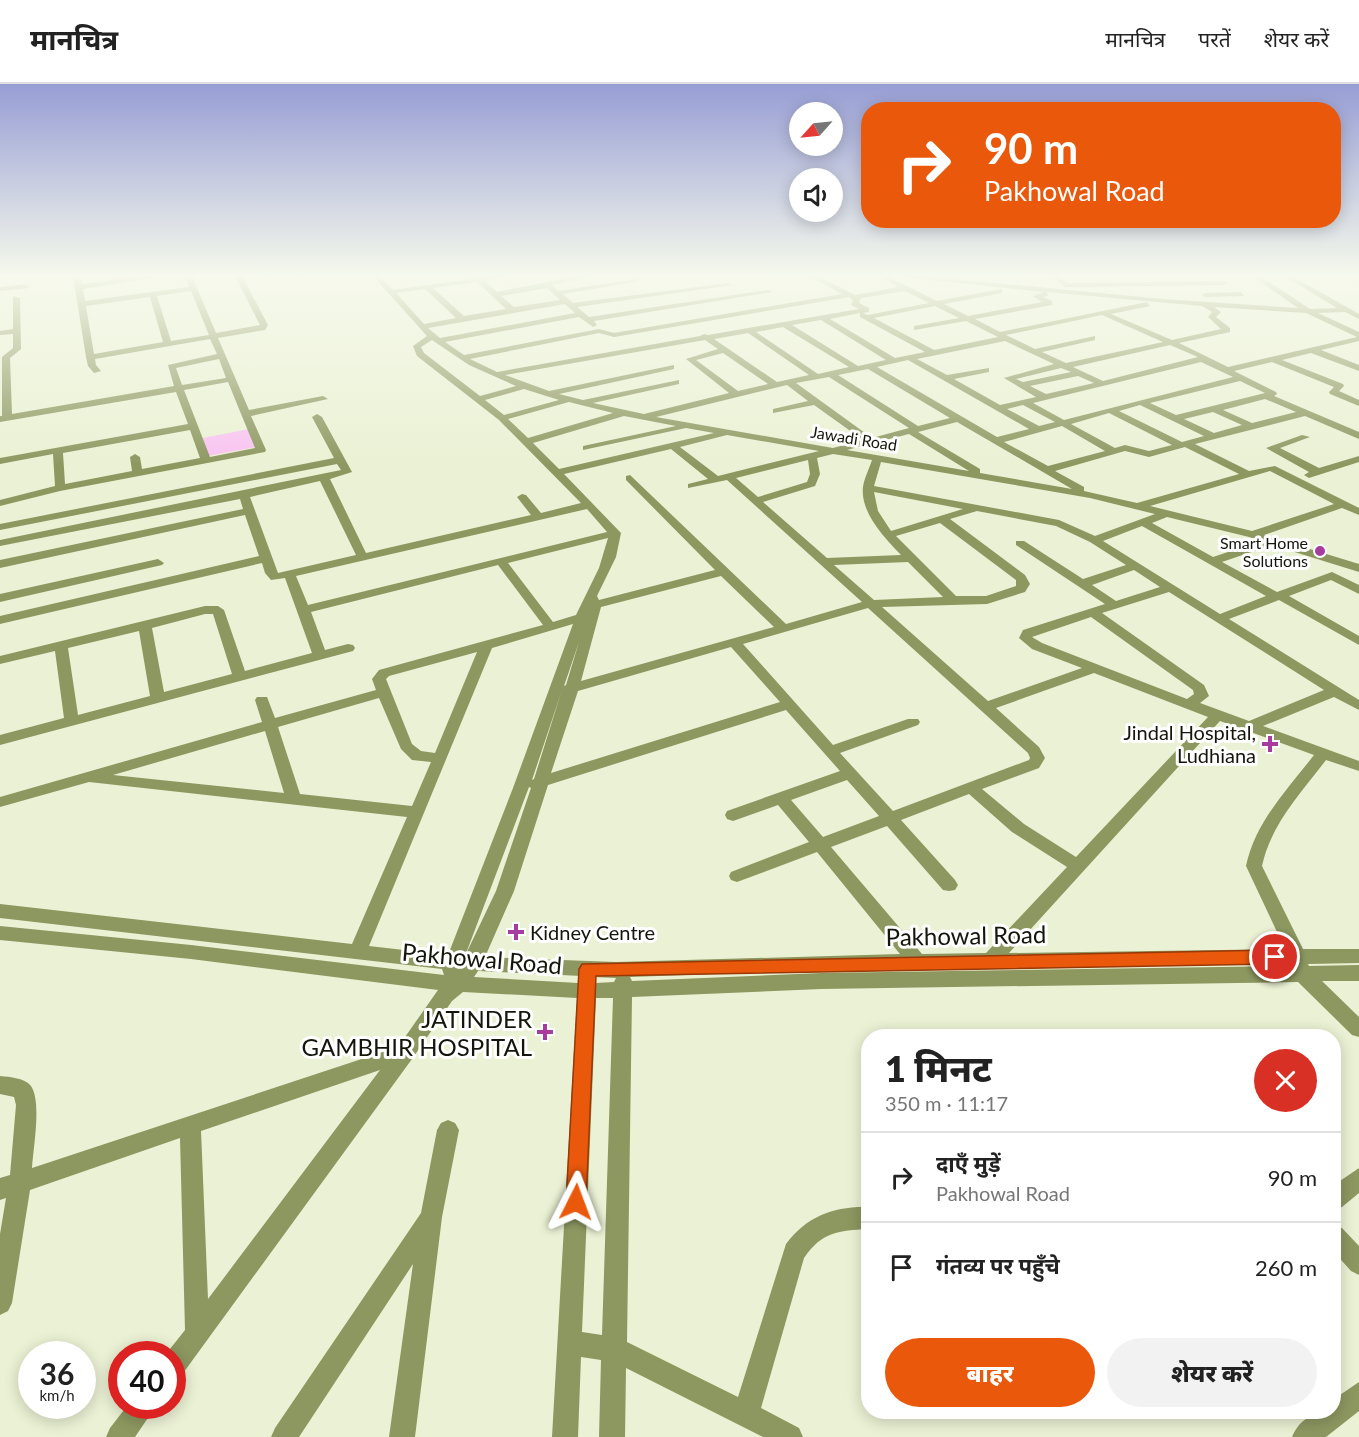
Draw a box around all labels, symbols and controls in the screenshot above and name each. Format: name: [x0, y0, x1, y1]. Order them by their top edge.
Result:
text: मानचित्र: [30, 22, 118, 56]
text: मानचित्र: [1105, 26, 1165, 51]
text: परतें: [1198, 26, 1231, 51]
text: शेयर करें: [1264, 26, 1329, 51]
north arrow: [789, 102, 843, 156]
map controls: [789, 102, 843, 222]
text: 90 m: [984, 123, 1078, 173]
icon: right: [885, 126, 963, 204]
button: sound: [789, 168, 843, 222]
text: Pakhowal Road: [984, 174, 1165, 207]
street label: Jawadi Road: [809, 422, 899, 454]
place label: Smart Home Solutions: [1220, 533, 1308, 570]
marker: Smart Home Solutions: [1313, 544, 1327, 558]
place label: Jindal Hospital, Ludhiana: [1123, 720, 1256, 767]
marker: Jindal Hospital, Ludhiana: [1261, 735, 1279, 753]
street label: Pakhowal Road: [885, 919, 1047, 951]
place label: Kidney Centre: [530, 920, 655, 944]
marker: Kidney Centre: [507, 923, 525, 941]
pin: [1249, 931, 1300, 982]
street label: Pakhowal Road: [401, 937, 563, 979]
icon: arrive: [1258, 940, 1291, 973]
place label: JATINDER GAMBHIR HOSPITAL: [302, 1004, 532, 1061]
marker: JATINDER GAMBHIR HOSPITAL: [536, 1023, 554, 1041]
text: 1 मिनट: [885, 1046, 992, 1090]
button: close: [1254, 1049, 1317, 1112]
text: 350 m · 11:17: [885, 1091, 1008, 1115]
text: दाएँ मुड़ें: [936, 1150, 1000, 1177]
icon: right: [885, 1161, 918, 1194]
text: 90 m: [1268, 1164, 1317, 1191]
position arrow: [544, 1170, 608, 1234]
text: Pakhowal Road: [936, 1181, 1070, 1205]
icon: arrive: [885, 1251, 918, 1284]
text: गंतव्य पर पहुँचे: [936, 1252, 1060, 1279]
text: 260 m: [1255, 1254, 1317, 1281]
button: बाहर: [885, 1338, 1095, 1407]
button: शेयर करें: [1107, 1338, 1317, 1407]
speed limit sign: 40: [108, 1341, 186, 1419]
text: 36: [40, 1355, 74, 1391]
text: km/h: [39, 1386, 75, 1404]

